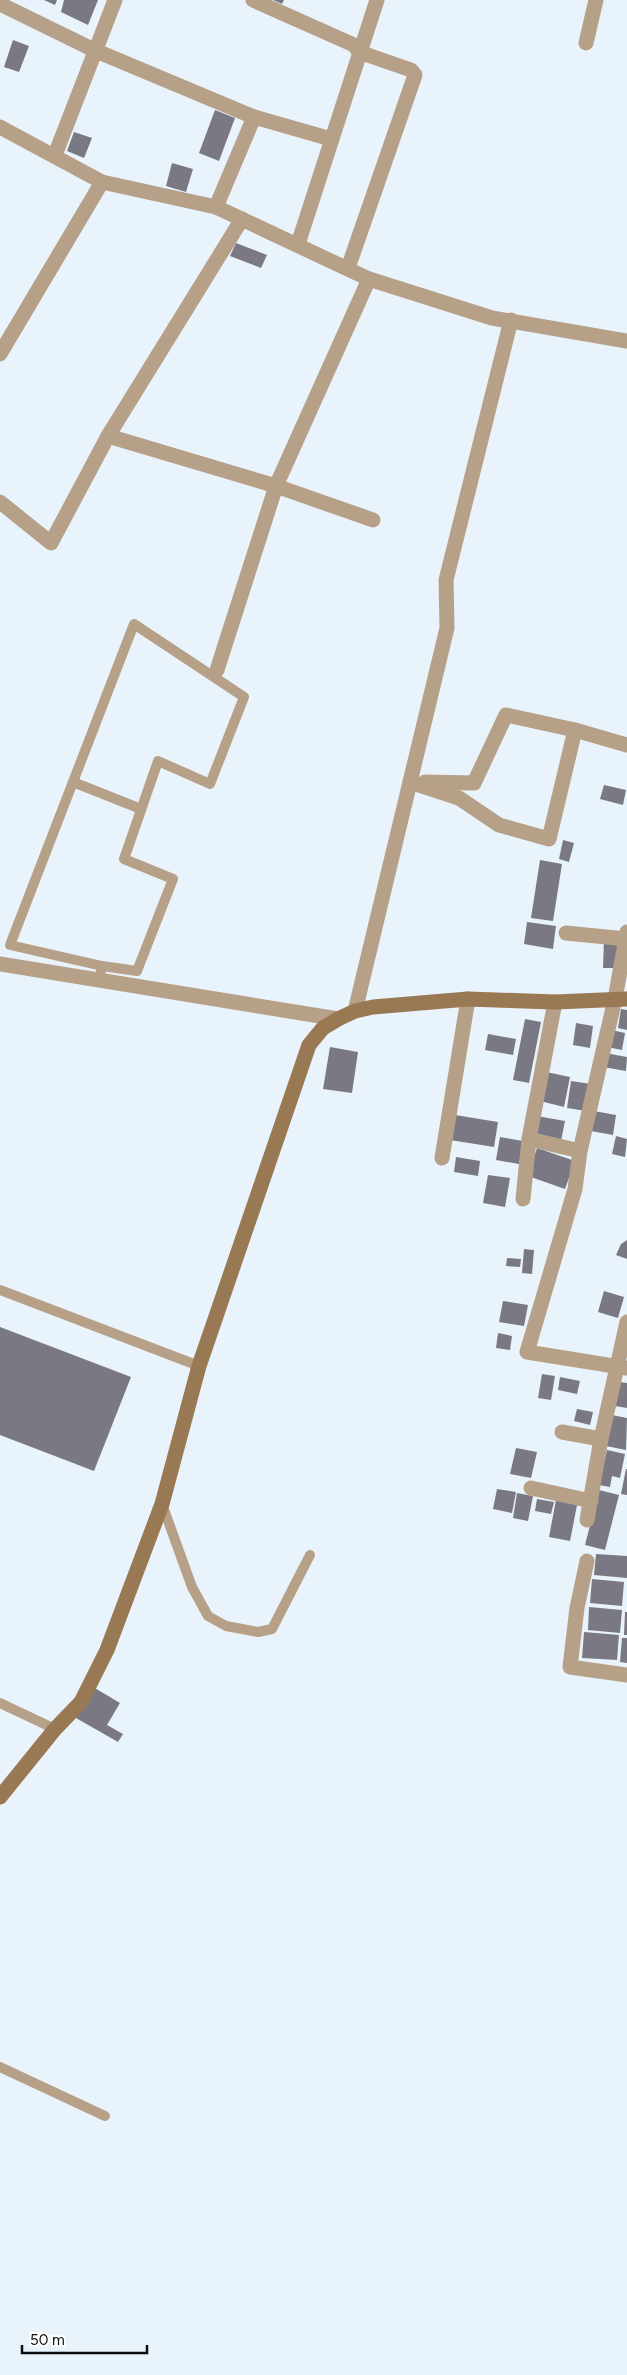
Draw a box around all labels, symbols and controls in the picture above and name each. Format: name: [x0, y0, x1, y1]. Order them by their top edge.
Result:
scale bar: [22, 2322, 148, 2354]
text: 50 m: [30, 2331, 65, 2349]

